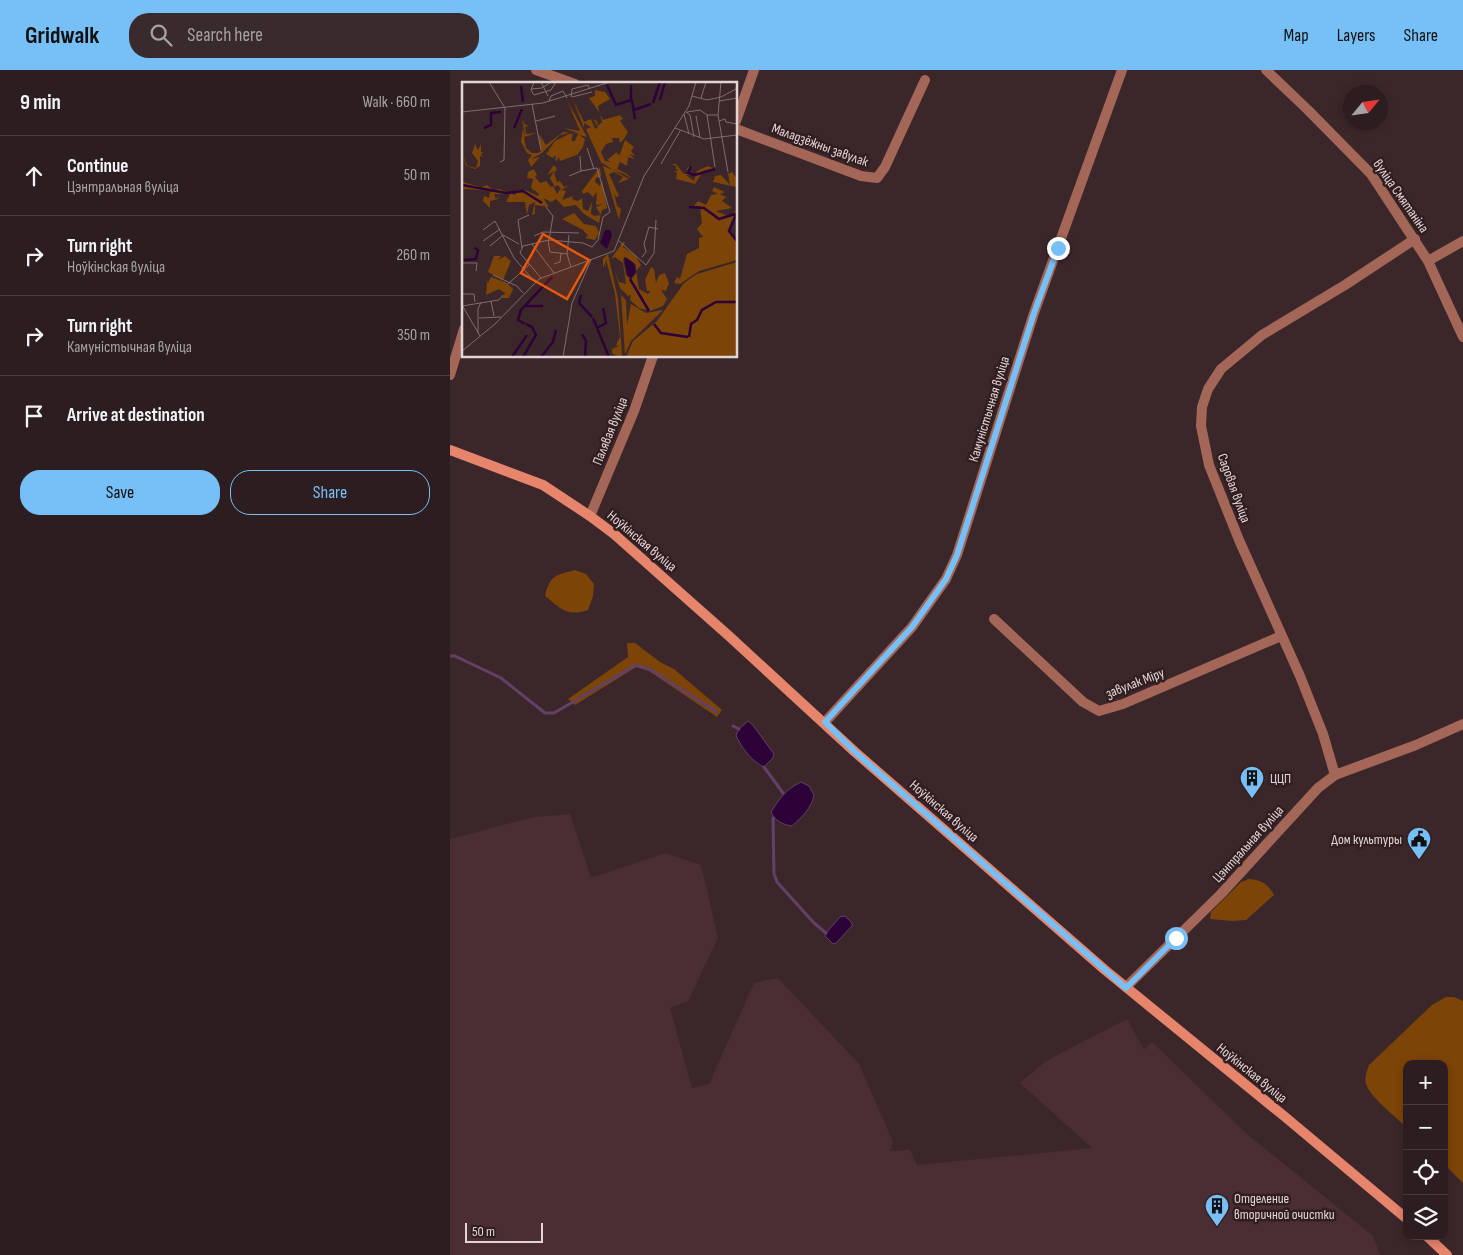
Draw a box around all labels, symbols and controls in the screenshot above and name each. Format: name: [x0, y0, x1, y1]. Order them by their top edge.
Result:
search box: [129, 13, 479, 58]
text: Gridwalk: [25, 21, 99, 50]
icon: search: [147, 21, 175, 49]
text: Search here: [187, 24, 263, 47]
text: Map: [1284, 25, 1309, 46]
text: Layers: [1337, 25, 1376, 46]
text: Share: [1404, 25, 1438, 46]
inset map: [462, 82, 738, 358]
north arrow: [1343, 85, 1388, 130]
text: 9 min: [20, 90, 61, 115]
text: Walk · 660 m: [363, 93, 430, 112]
street label: Маладзёжны завулак: [769, 120, 871, 171]
text: Continue: [67, 155, 128, 178]
street label: вуліца Смятаніна: [1370, 156, 1432, 236]
icon: ahead: [20, 162, 48, 190]
text: 50 m: [404, 166, 430, 185]
text: Цэнтральная вуліца: [67, 178, 179, 197]
text: Turn right: [67, 235, 132, 258]
route end: [1047, 237, 1070, 260]
icon: right: [20, 242, 48, 270]
text: 260 m: [396, 246, 430, 265]
text: Ноўкінская вуліца: [67, 258, 165, 277]
text: Turn right: [67, 315, 132, 338]
icon: right: [20, 322, 48, 350]
text: 350 m: [397, 326, 430, 345]
text: Камуністычная вуліца: [67, 338, 192, 357]
street label: Камуністычная вуліца: [965, 354, 1013, 464]
street label: Палявая вуліца: [589, 395, 631, 467]
icon: arrive: [20, 402, 48, 430]
text: Arrive at destination: [67, 404, 205, 427]
street label: Садовая вуліца: [1214, 451, 1254, 525]
button: Save: [20, 470, 220, 515]
button: Share: [230, 470, 430, 515]
street label: Ноўкінская вуліца: [604, 507, 680, 575]
street label: завулак Міру: [1103, 664, 1167, 702]
building icon: ЦЦП: [1239, 765, 1265, 799]
place label: ЦЦП: [1270, 770, 1291, 787]
street label: Ноўкінская вуліца: [906, 776, 982, 846]
street label: Цэнтральная вуліца: [1209, 802, 1287, 886]
public building icon: Дом культуры: [1406, 826, 1432, 860]
place label: Дом культуры: [1331, 831, 1402, 848]
route start: [1165, 927, 1188, 950]
street label: Ноўкінская вуліца: [1213, 1039, 1291, 1107]
map controls: [1403, 1060, 1448, 1240]
button: +: [1403, 1060, 1448, 1105]
button: −: [1403, 1105, 1448, 1150]
button: locate: [1403, 1150, 1448, 1195]
place label: Отделение вторичной очистки: [1234, 1190, 1335, 1223]
building icon: Отделение вторичной очистки: [1204, 1193, 1230, 1227]
button: layers: [1403, 1195, 1448, 1240]
scale bar: [465, 1220, 542, 1243]
text: 50 m: [472, 1223, 495, 1240]

